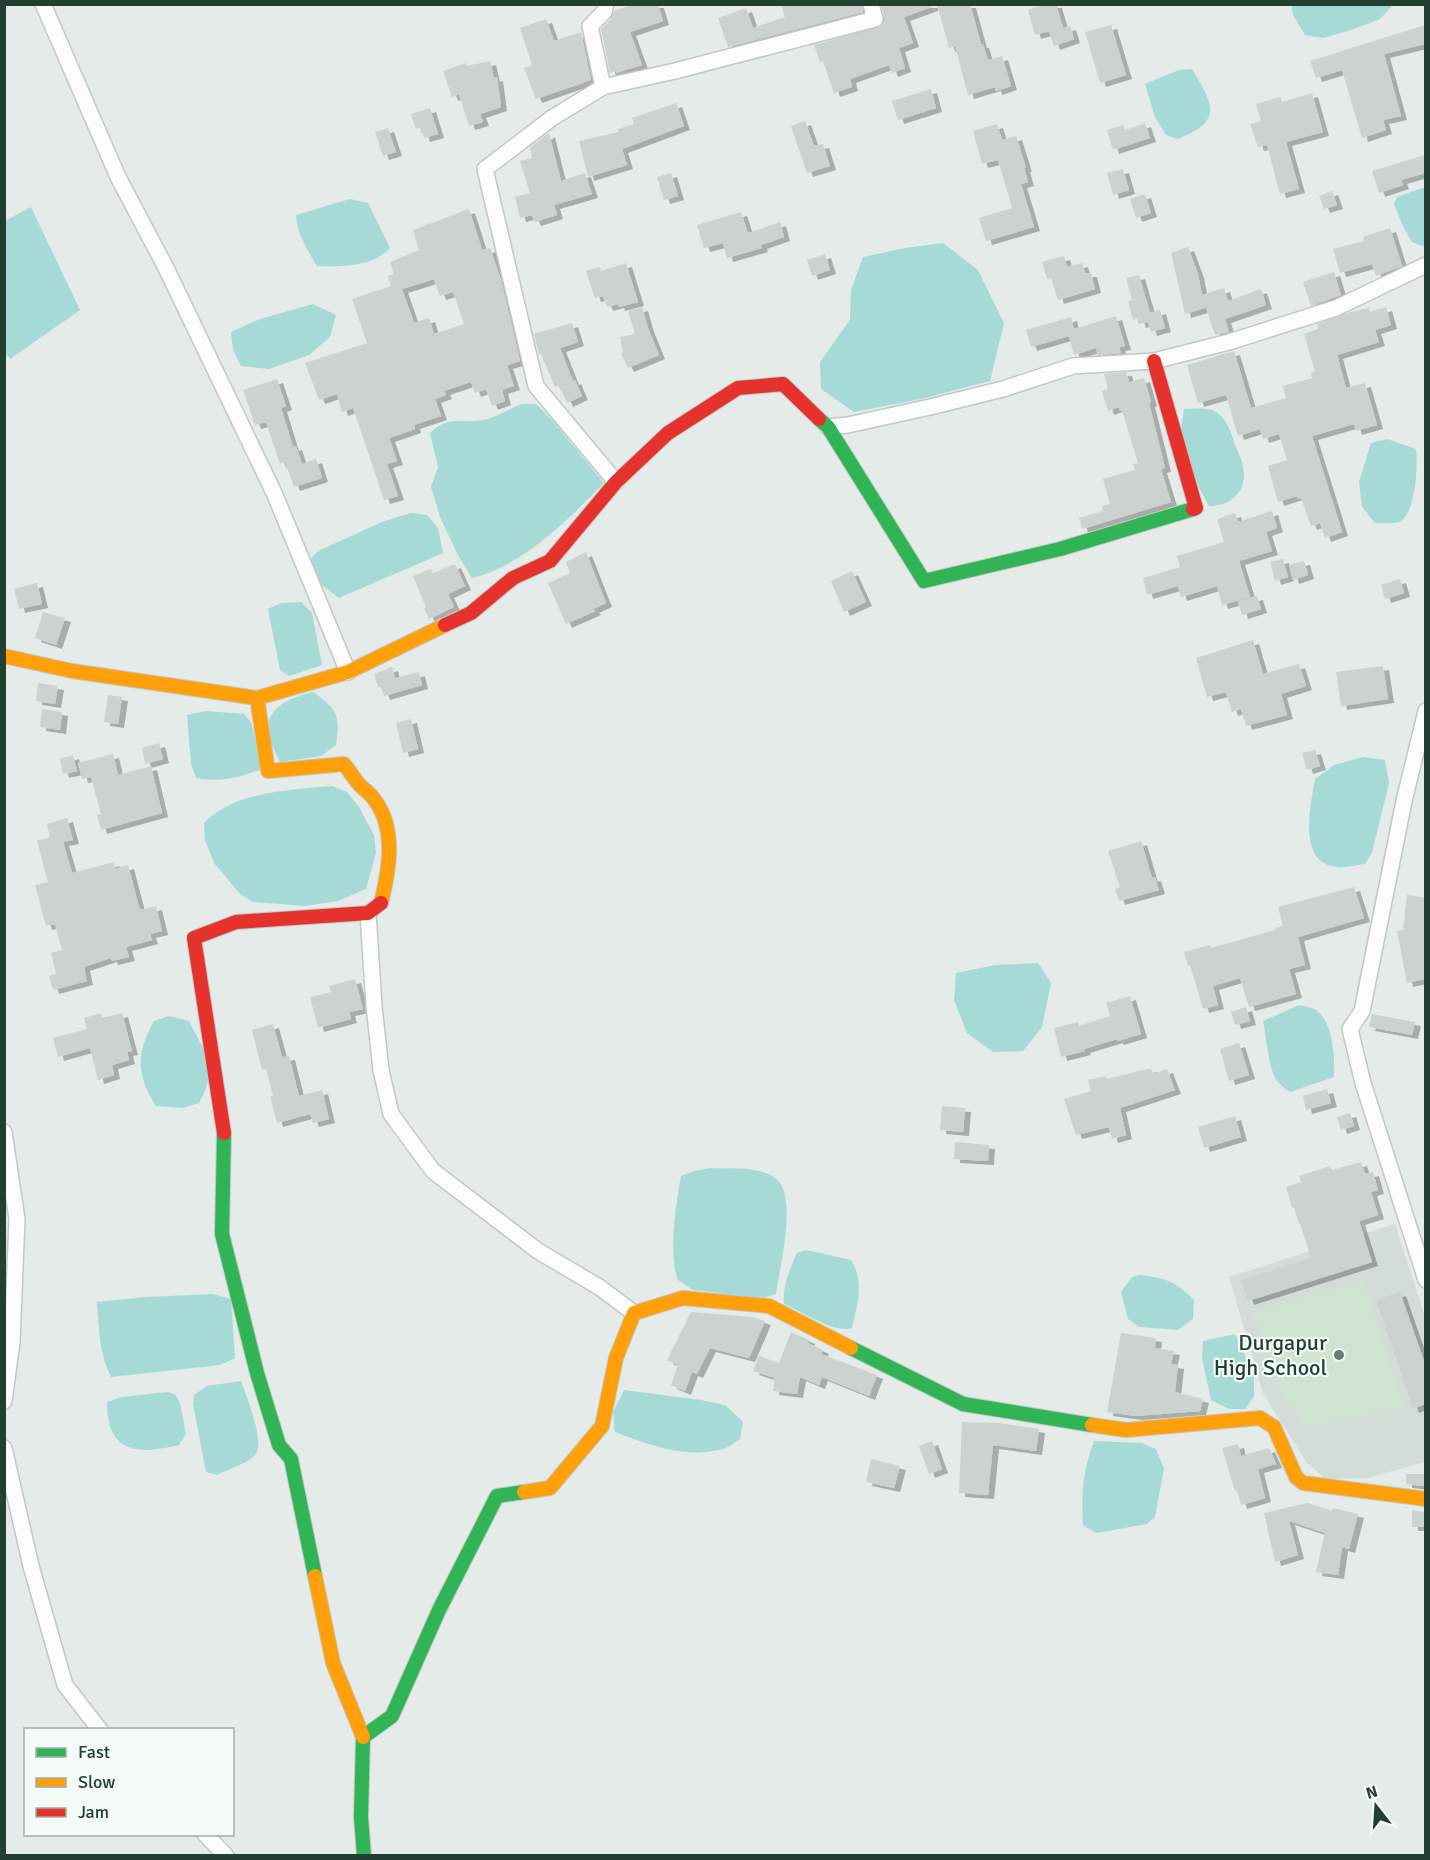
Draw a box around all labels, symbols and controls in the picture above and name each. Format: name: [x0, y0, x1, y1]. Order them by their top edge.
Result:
place label: Durgapur High School: [1214, 1329, 1327, 1381]
marker: Durgapur High School: [1332, 1348, 1346, 1362]
legend: [24, 1728, 234, 1836]
text: Fast: [78, 1741, 110, 1763]
text: Slow: [78, 1771, 115, 1793]
north arrow: [1346, 1776, 1406, 1836]
text: N: [1364, 1781, 1380, 1804]
text: Jam: [78, 1801, 109, 1823]

